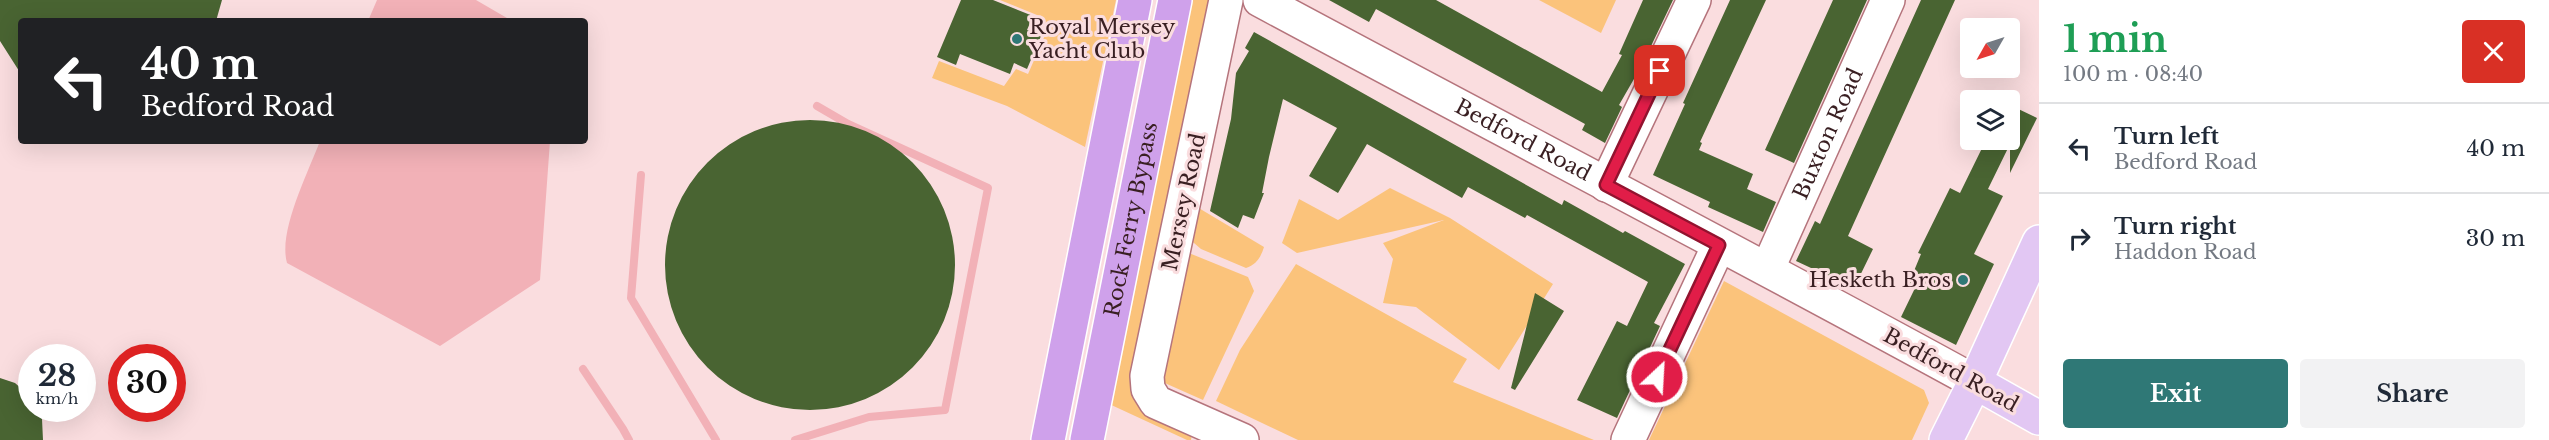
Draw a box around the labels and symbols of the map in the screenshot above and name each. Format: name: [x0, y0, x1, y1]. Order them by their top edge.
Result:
place label: Royal Mersey Yacht Club: [1028, 14, 1176, 64]
north arrow: [1960, 18, 2020, 78]
marker: Royal Mersey Yacht Club: [1010, 32, 1024, 46]
pin: [1634, 45, 1685, 96]
street label: Buxton Road: [1787, 64, 1869, 203]
street label: Bedford Road: [1450, 93, 1596, 187]
street label: Rock Ferry Bypass: [1099, 120, 1163, 319]
street label: Mersey Road: [1157, 131, 1211, 273]
place label: Hesketh Bros: [1809, 267, 1951, 293]
marker: Hesketh Bros: [1956, 273, 1970, 287]
street label: Bedford Road: [1879, 322, 2023, 418]
speed limit sign: 30: [108, 344, 186, 422]
position arrow: [1625, 345, 1689, 409]

